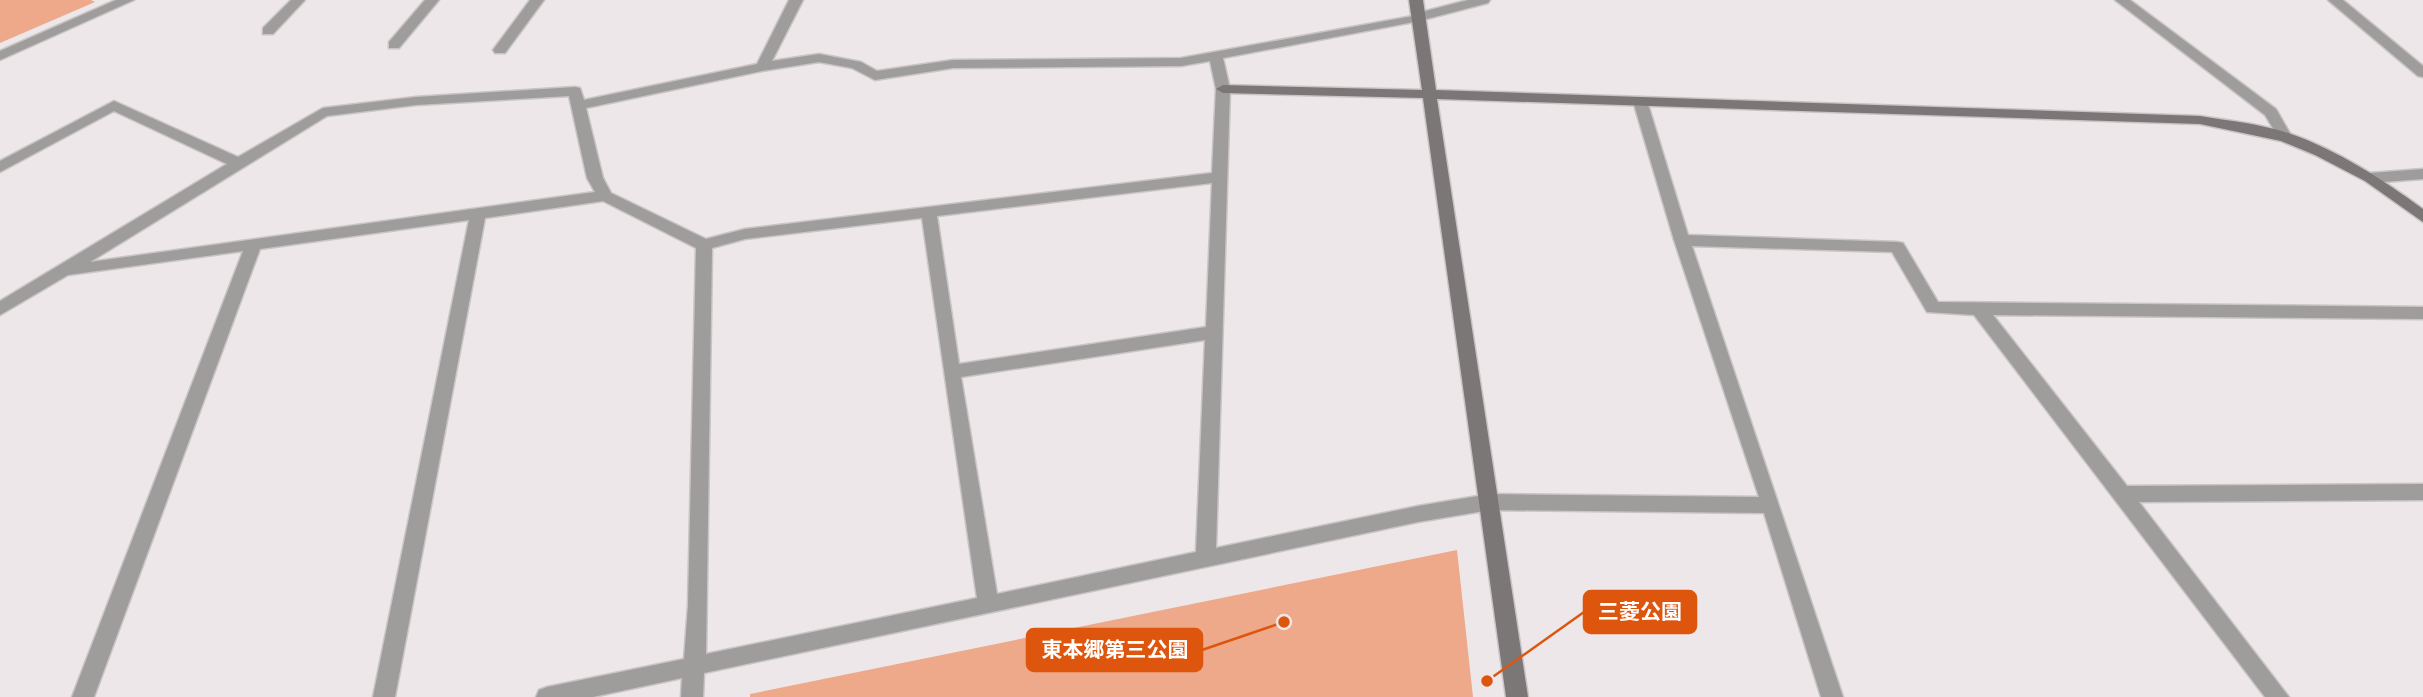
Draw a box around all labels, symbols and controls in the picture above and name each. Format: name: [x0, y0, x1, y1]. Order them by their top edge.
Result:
callout: 三菱公園: [1584, 591, 1696, 633]
text: 三菱公園: [1598, 600, 1682, 624]
callout: 東本郷第三公園: [1027, 629, 1202, 671]
text: 東本郷第三公園: [1042, 638, 1189, 662]

